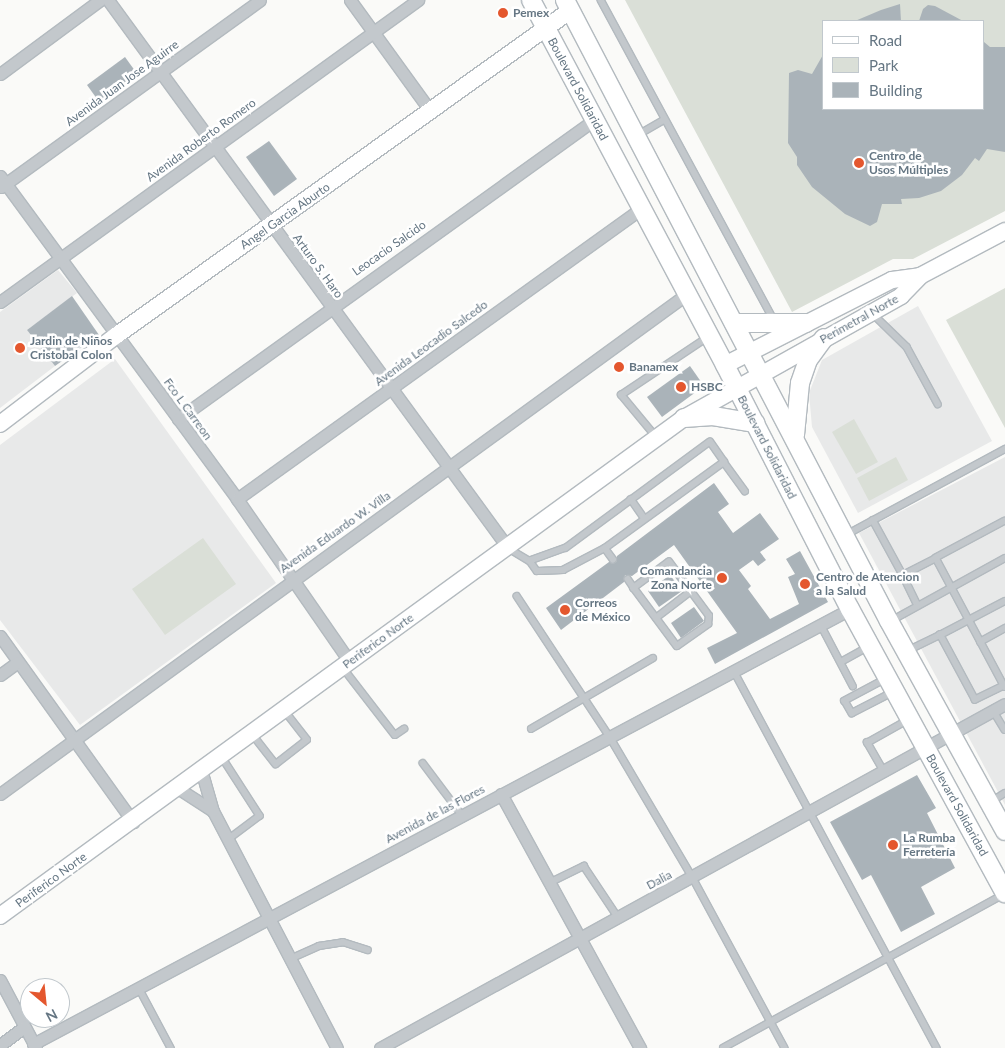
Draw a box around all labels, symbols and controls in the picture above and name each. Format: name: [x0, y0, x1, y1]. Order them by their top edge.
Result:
place label: Pemex: [513, 6, 549, 20]
marker: Pemex: [497, 7, 509, 19]
legend: [822, 20, 985, 110]
text: Road: [869, 31, 902, 49]
street label: Boulevard Solidaridad: [545, 35, 611, 143]
street label: Avenida Juan Jose Aguirre: [62, 37, 182, 129]
text: Park: [869, 56, 898, 74]
text: Building: [869, 81, 922, 99]
street label: Avenida Roberto Romero: [143, 95, 259, 185]
place label: Centro de Usos Múltiples: [869, 149, 948, 177]
marker: Centro de Usos Múltiples: [853, 157, 865, 169]
street label: Angel Garcia Aburto: [237, 180, 333, 252]
street label: Leocacio Salcido: [349, 217, 429, 279]
street label: Arturo S. Haro: [290, 231, 346, 301]
street label: Perimetral Norte: [817, 291, 901, 347]
street label: Avenida Leocadio Salcedo: [372, 297, 490, 389]
place label: Jardin de Niños Cristobal Colon: [30, 334, 112, 362]
marker: Jardin de Niños Cristobal Colon: [14, 342, 26, 354]
place label: Banamex: [629, 360, 678, 374]
marker: Banamex: [613, 361, 625, 373]
street label: Fco L Carreon: [161, 375, 215, 443]
place label: HSBC: [691, 380, 723, 394]
marker: HSBC: [675, 381, 687, 393]
street label: Boulevard Solidaridad: [735, 393, 799, 501]
street label: Avenida Eduardo W. Villa: [277, 488, 393, 576]
place label: Comandancia Zona Norte: [640, 564, 712, 592]
place label: Centro de Atencion a la Salud: [816, 570, 920, 598]
marker: Comandancia Zona Norte: [716, 572, 728, 584]
marker: Centro de Atencion a la Salud: [798, 577, 812, 591]
place label: Correos de México: [575, 596, 630, 624]
marker: Correos de México: [559, 604, 571, 616]
street label: Periferico Norte: [340, 610, 416, 672]
street label: Boulevard Solidaridad: [923, 751, 991, 859]
street label: Avenida de las Flores: [383, 782, 487, 846]
place label: La Rumba Ferretería: [903, 831, 955, 859]
marker: La Rumba Ferretería: [887, 839, 899, 851]
street label: Periferico Norte: [13, 849, 89, 911]
street label: Dalia: [644, 867, 674, 893]
north arrow: [20, 978, 70, 1028]
text: N: [43, 1006, 61, 1026]

